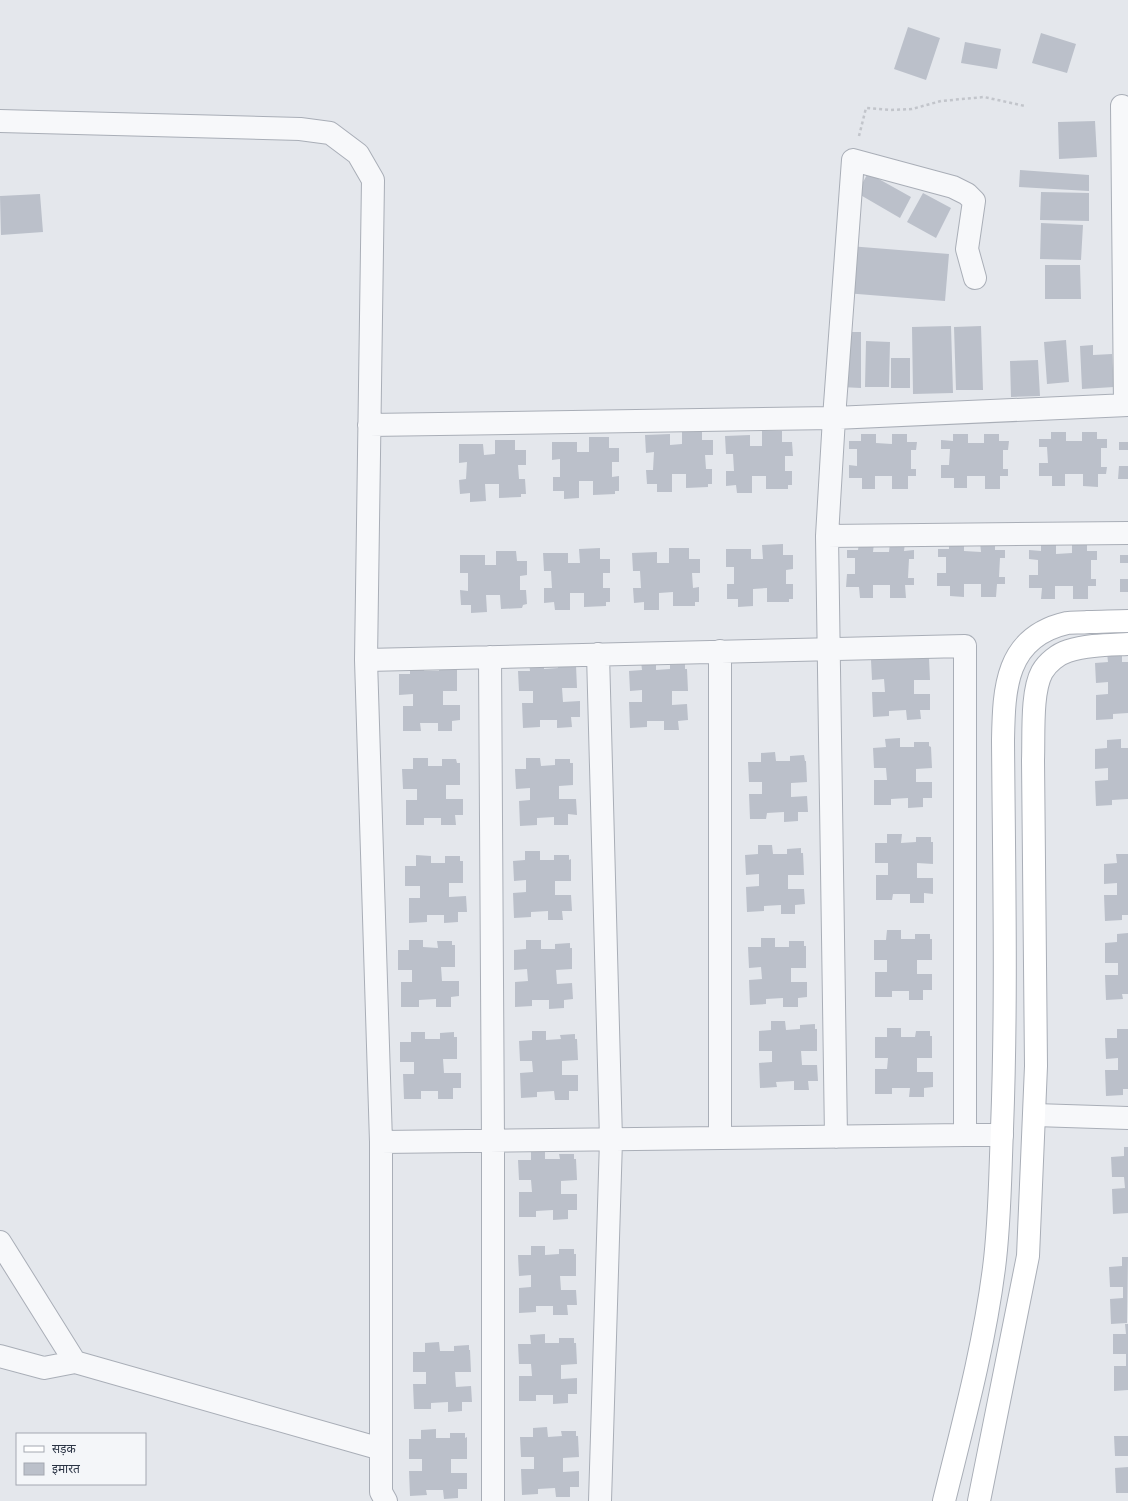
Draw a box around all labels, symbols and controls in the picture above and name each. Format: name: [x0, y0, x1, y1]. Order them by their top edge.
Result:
legend: [16, 1433, 146, 1485]
text: सड़क: [52, 1441, 77, 1457]
text: इमारत: [52, 1461, 81, 1477]

